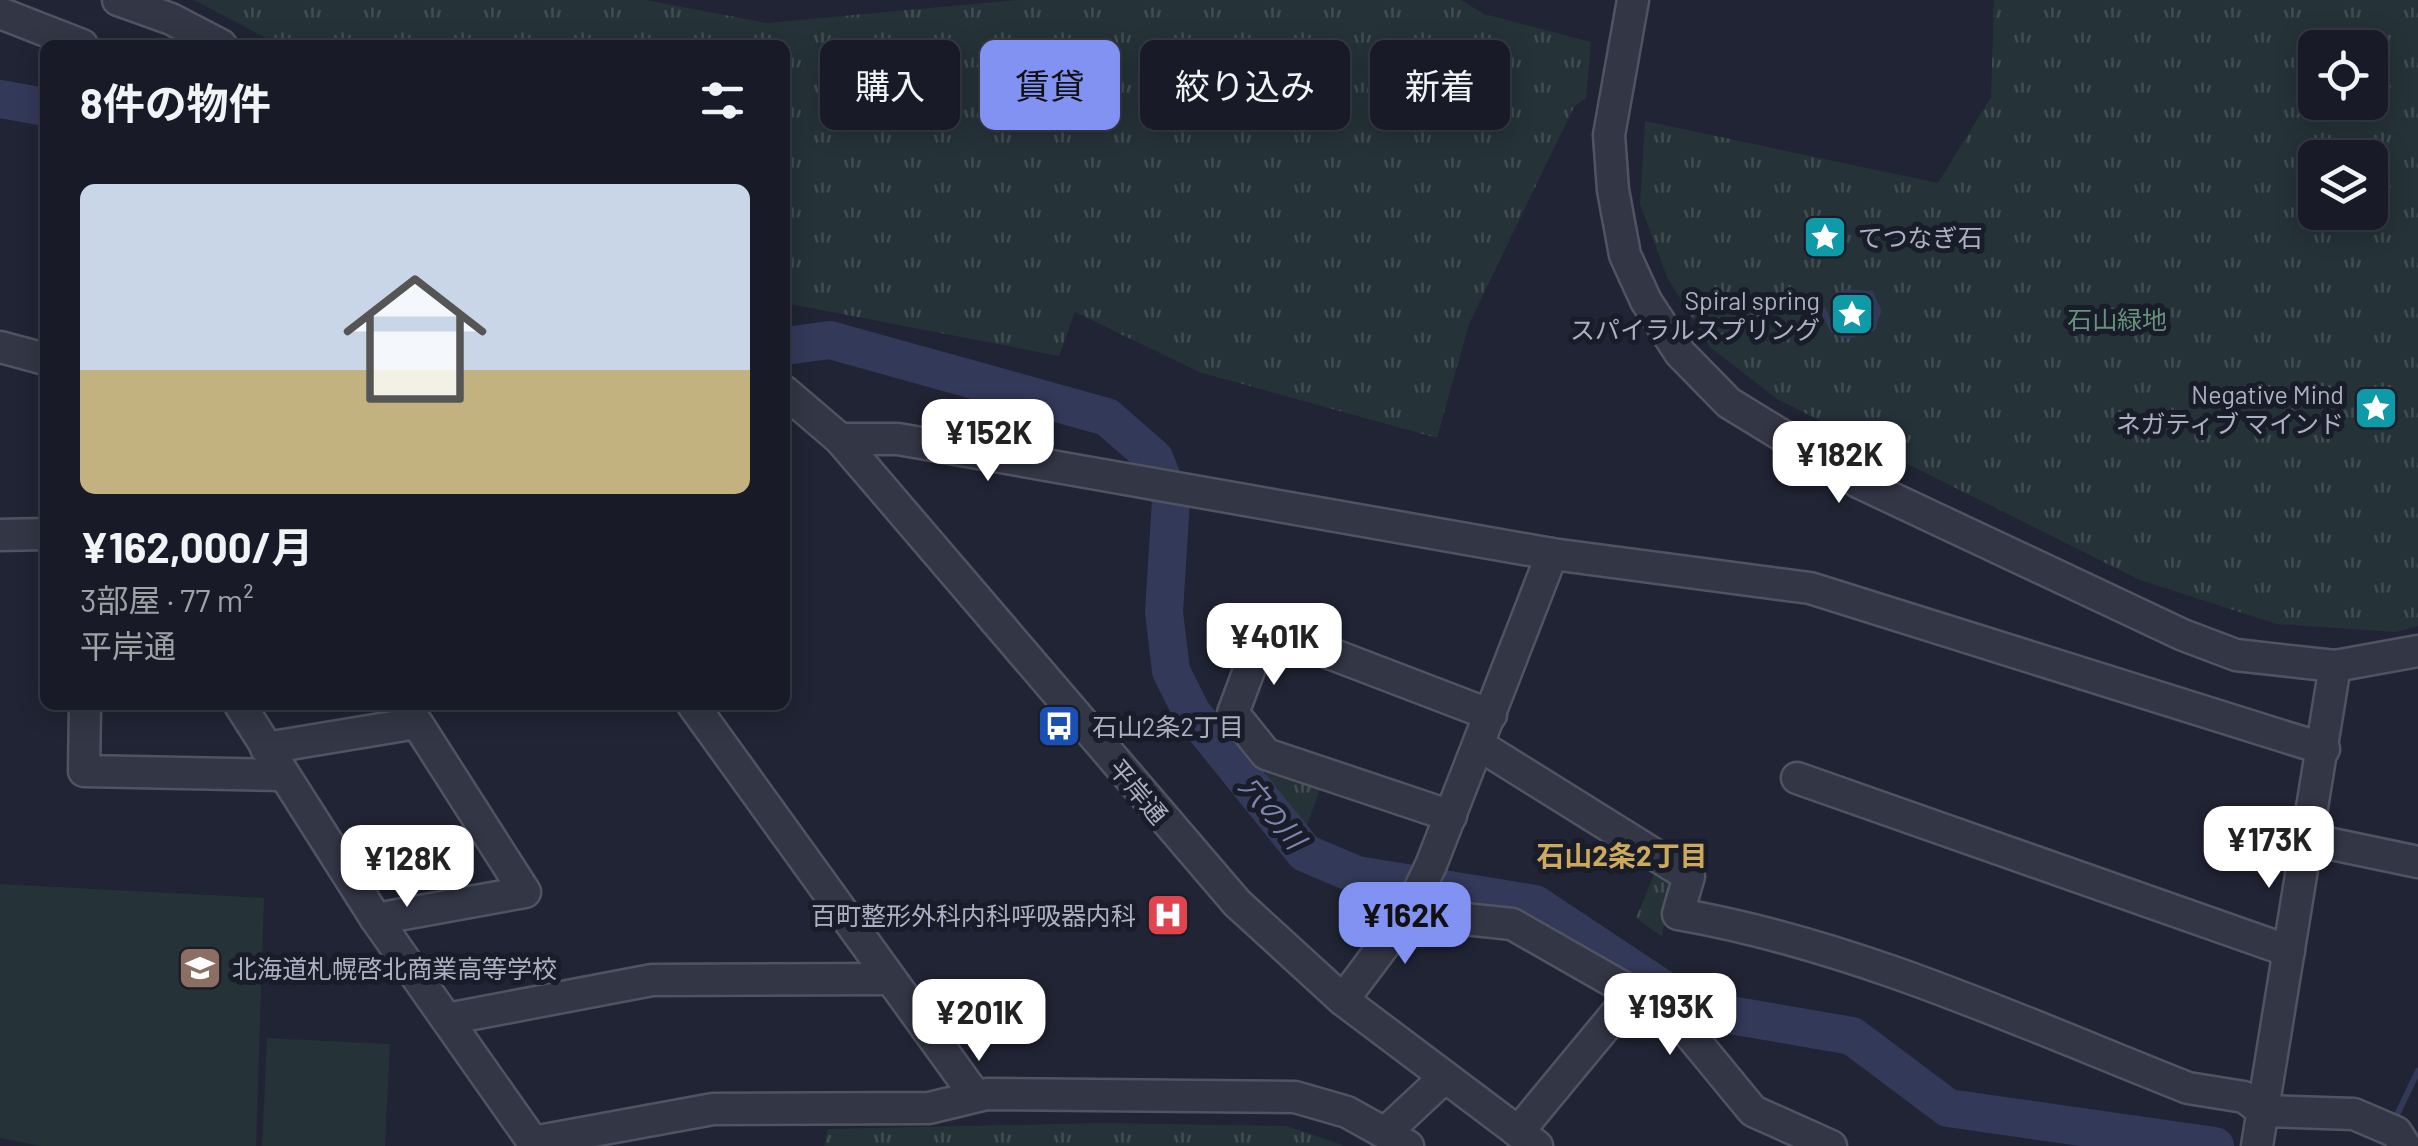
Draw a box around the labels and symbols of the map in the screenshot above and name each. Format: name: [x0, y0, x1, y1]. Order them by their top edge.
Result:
place icon: てつなぎ石: [1802, 214, 1848, 260]
place label: てつなぎ石: [1858, 222, 1983, 252]
place label: Spiral spring スパイラルスプリング: [1570, 285, 1820, 344]
place icon: Spiral spring スパイラルスプリング: [1829, 291, 1875, 337]
park label: 石山緑地: [2067, 304, 2167, 334]
place label: Negative Mind ネガティブ マインド: [2115, 379, 2344, 438]
place icon: Negative Mind ネガティブ マインド: [2353, 385, 2399, 431]
pin: ¥152K: [918, 399, 1058, 484]
pin: ¥182K: [1769, 421, 1909, 506]
pin: ¥401K: [1204, 603, 1344, 688]
bus stop icon: 石山2条2丁目: [1036, 703, 1082, 749]
place label: 石山2条2丁目: [1092, 711, 1244, 741]
street label: 平岸通: [1103, 753, 1175, 829]
water label: 穴の川: [1233, 769, 1315, 857]
pin: ¥173K: [2199, 806, 2339, 891]
pin: ¥128K: [337, 825, 477, 910]
district label: 石山2条2丁目: [1536, 838, 1708, 872]
pin: ¥162K: [1335, 882, 1475, 967]
hospital icon: 百町整形外科内科呼吸器内科: [1145, 892, 1191, 938]
place label: 百町整形外科内科呼吸器内科: [811, 900, 1136, 930]
school or university icon: 北海道札幌啓北商業高等学校: [177, 945, 223, 991]
place label: 北海道札幌啓北商業高等学校: [232, 953, 557, 983]
pin: ¥193K: [1600, 973, 1740, 1058]
pin: ¥201K: [909, 979, 1049, 1064]

